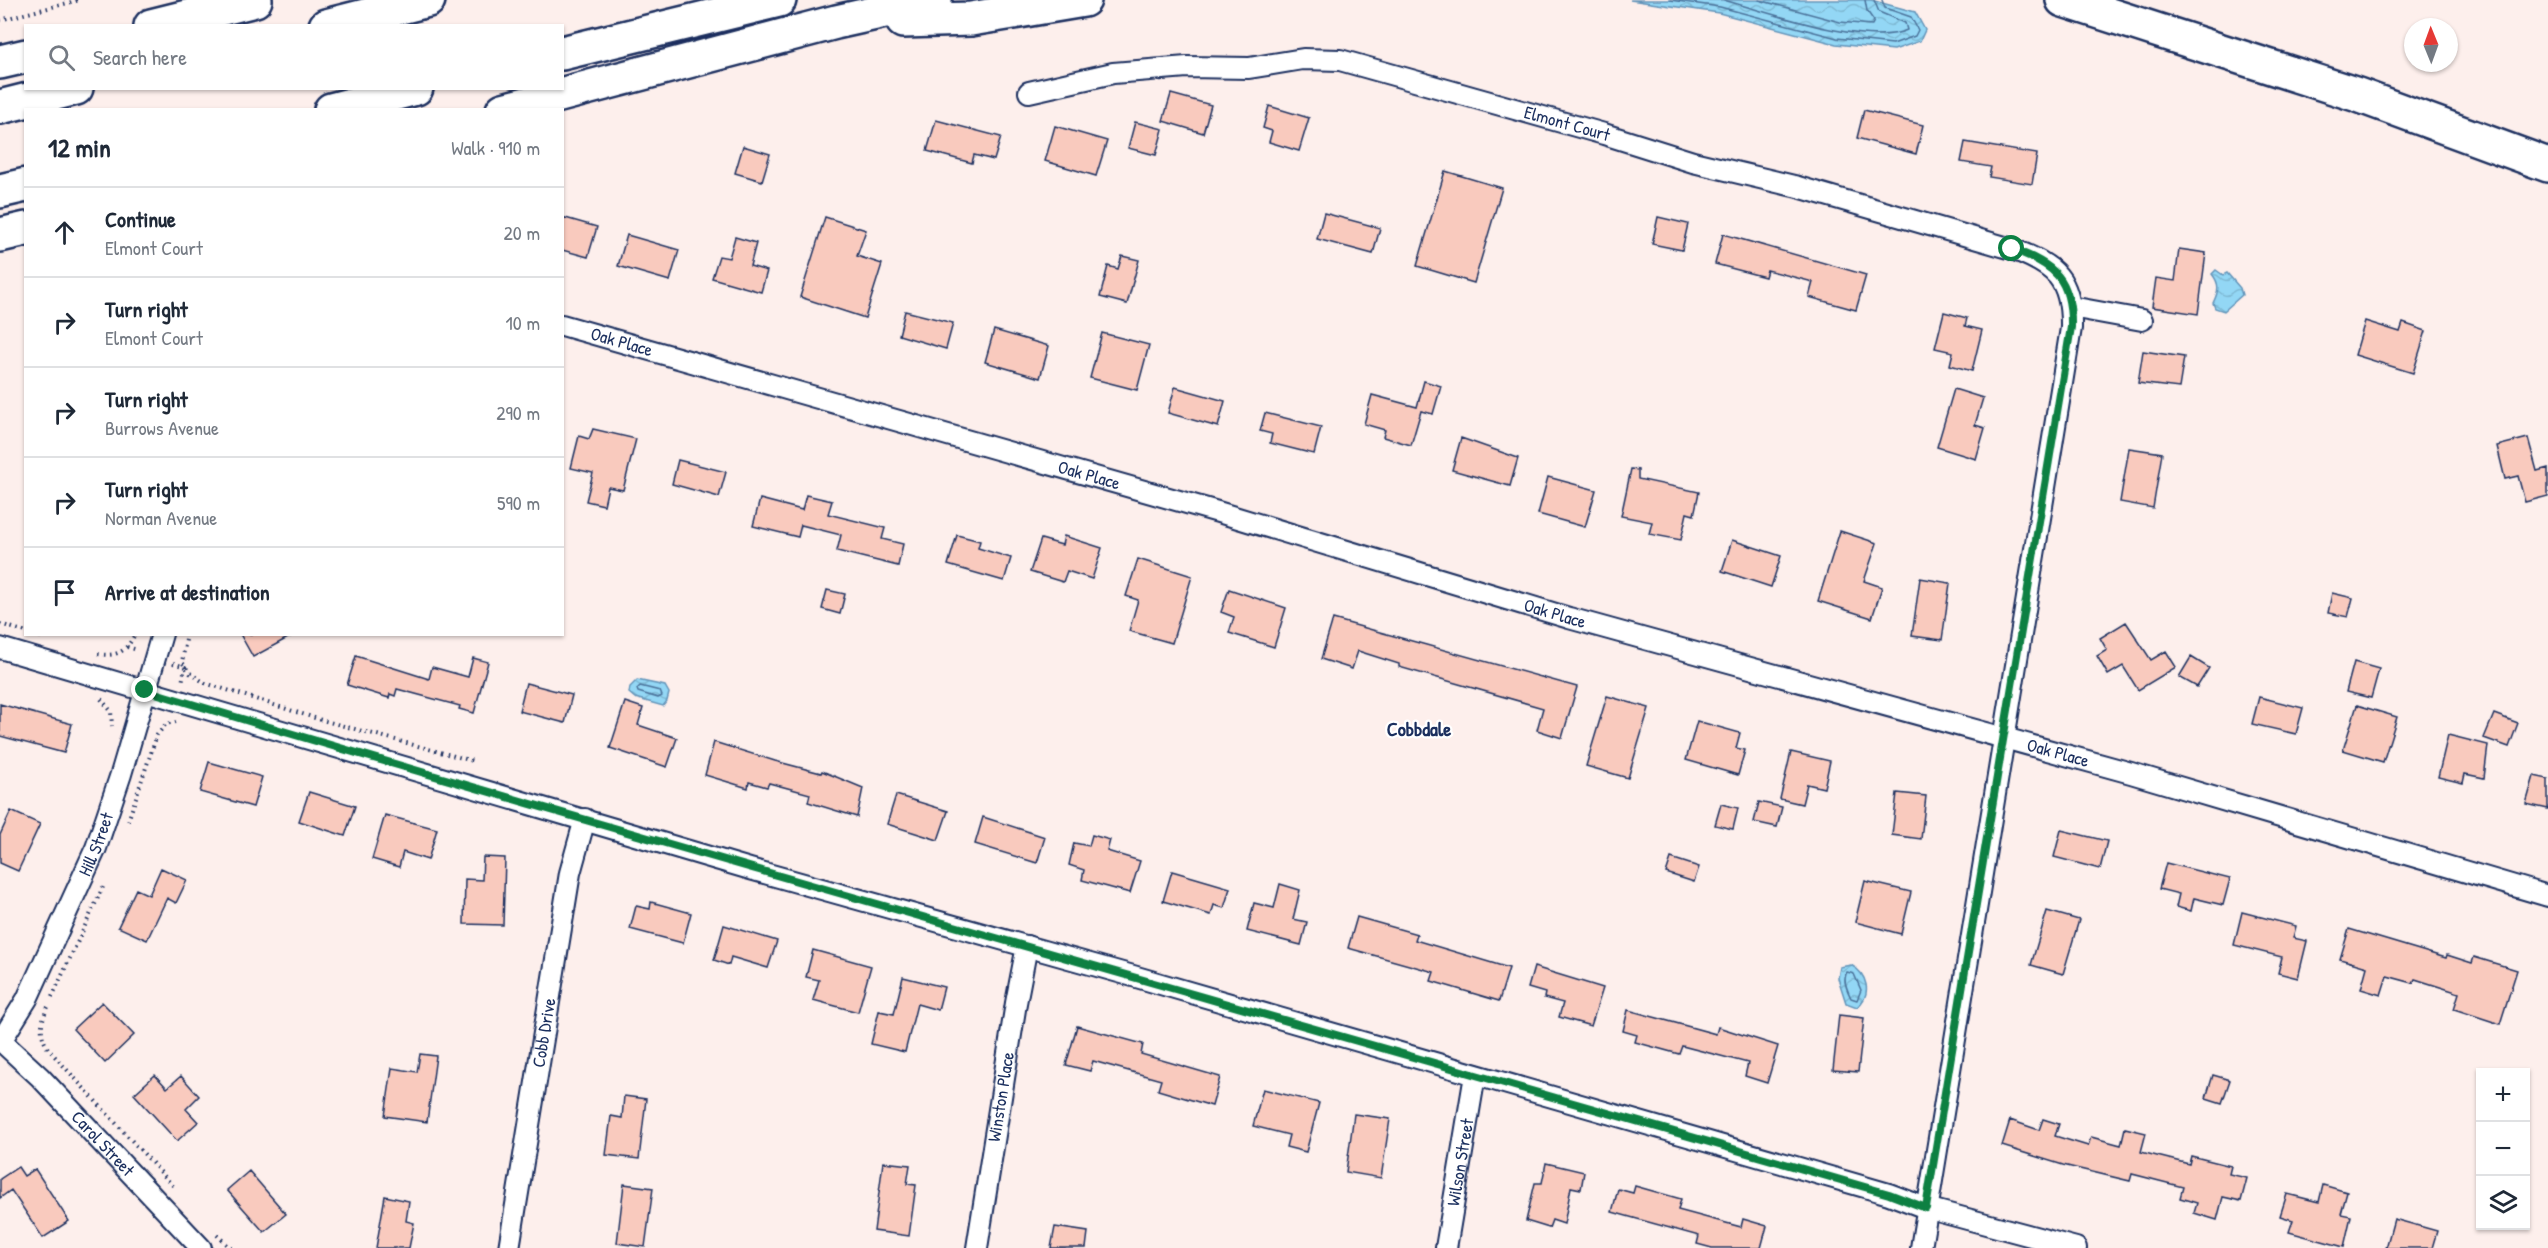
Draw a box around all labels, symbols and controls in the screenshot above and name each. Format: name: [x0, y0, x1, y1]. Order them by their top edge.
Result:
north arrow: [2404, 18, 2458, 72]
search box: [24, 24, 564, 90]
icon: search: [45, 41, 78, 74]
text: Search here: [93, 42, 187, 72]
street label: Elmont Court: [1521, 99, 1614, 147]
text: 12 min: [48, 130, 111, 165]
text: Walk · 910 m: [451, 134, 540, 161]
text: Continue: [105, 204, 176, 234]
icon: ahead: [48, 216, 81, 249]
text: 20 m: [503, 219, 540, 246]
text: Elmont Court: [105, 234, 203, 261]
route start: [1998, 235, 2024, 261]
text: Turn right: [105, 294, 188, 324]
icon: right: [48, 306, 81, 339]
text: 10 m: [506, 309, 540, 336]
street label: Oak Place: [588, 321, 656, 362]
text: Elmont Court: [105, 324, 203, 351]
text: Turn right: [105, 384, 188, 414]
icon: right: [48, 396, 81, 429]
text: 290 m: [496, 399, 540, 426]
text: Burrows Avenue: [105, 414, 219, 441]
street label: Oak Place: [1055, 454, 1123, 495]
text: Turn right: [105, 474, 188, 504]
icon: right: [48, 486, 81, 519]
text: 590 m: [497, 489, 540, 516]
text: Norman Avenue: [105, 504, 217, 531]
icon: arrive: [48, 576, 81, 609]
text: Arrive at destination: [105, 577, 270, 607]
street label: Oak Place: [1521, 592, 1589, 634]
route end: [131, 676, 157, 702]
district label: Cobbdale: [1387, 715, 1451, 742]
street label: Oak Place: [2024, 732, 2092, 773]
street label: Hill Street: [72, 808, 119, 880]
street label: Cobb Drive: [526, 996, 561, 1069]
street label: Winston Place: [981, 1050, 1020, 1144]
map controls: [2476, 1068, 2530, 1230]
button: +: [2476, 1068, 2530, 1122]
street label: Carol Street: [66, 1105, 141, 1182]
street label: Wilson Street: [1440, 1116, 1480, 1208]
button: −: [2476, 1122, 2530, 1176]
button: layers: [2476, 1176, 2530, 1230]

